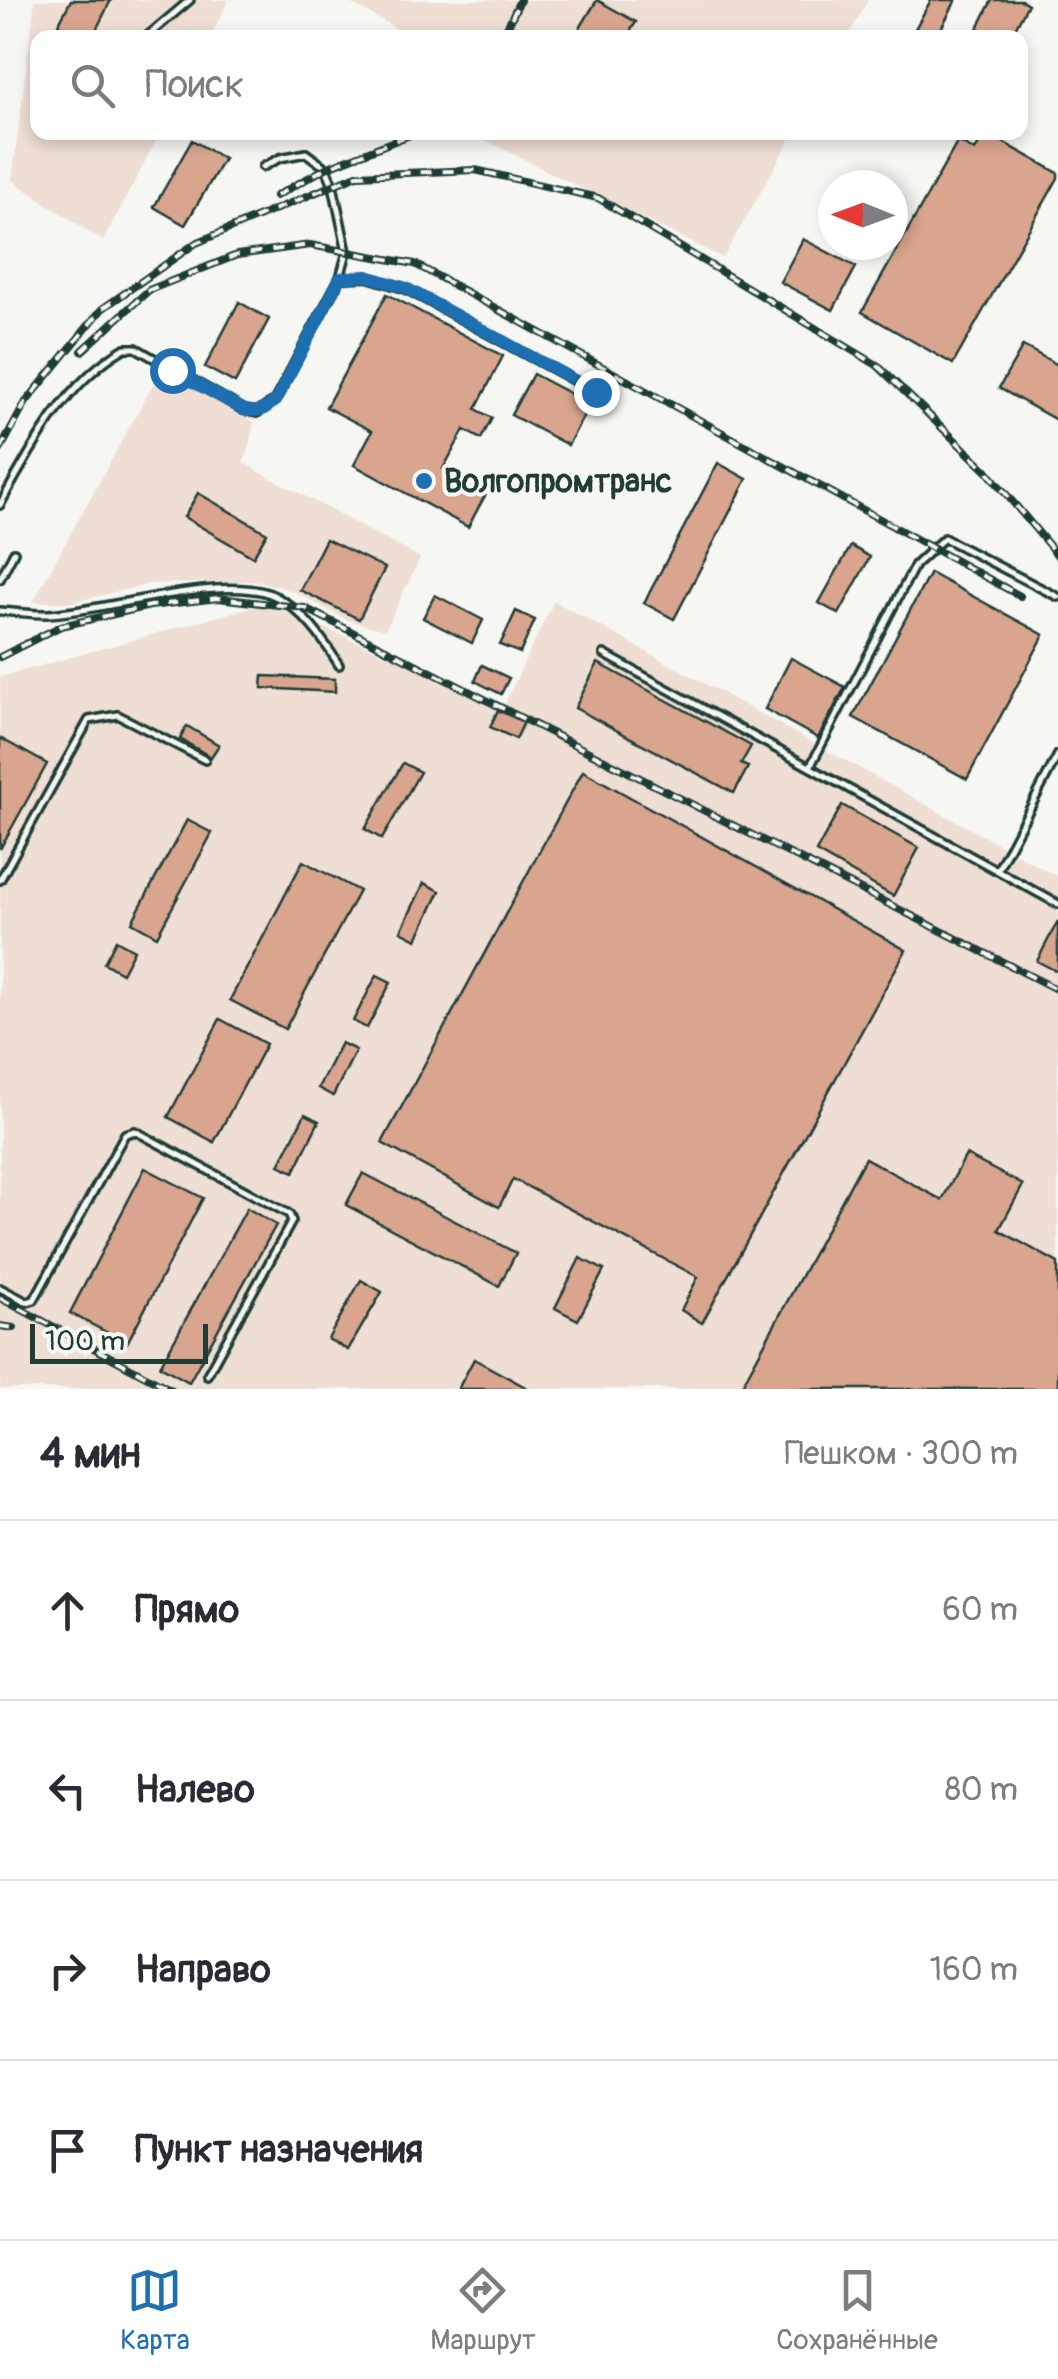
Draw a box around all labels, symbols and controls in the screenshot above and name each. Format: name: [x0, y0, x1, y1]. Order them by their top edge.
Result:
search box: [30, 30, 1028, 140]
icon: search: [65, 58, 120, 113]
text: Поиск: [145, 61, 244, 109]
north arrow: [818, 170, 908, 260]
route start: [150, 348, 196, 394]
route end: [574, 370, 620, 416]
place label: Волгопромтранс: [444, 462, 672, 502]
marker: Волгопромтранс: [413, 470, 435, 492]
scale bar: [30, 1319, 208, 1364]
text: 100 m: [45, 1324, 125, 1359]
text: 4 мин: [40, 1428, 141, 1480]
text: Пешком · 300 m: [784, 1434, 1018, 1474]
icon: ahead: [40, 1583, 95, 1638]
text: Прямо: [135, 1586, 239, 1634]
text: 60 m: [942, 1590, 1018, 1630]
icon: left: [40, 1763, 95, 1818]
text: Налево: [135, 1766, 255, 1814]
text: 80 m: [945, 1770, 1018, 1810]
icon: right: [40, 1943, 95, 1998]
text: Направо: [135, 1946, 271, 1994]
text: 160 m: [930, 1950, 1018, 1990]
icon: arrive: [40, 2123, 95, 2178]
text: Пункт назначения: [135, 2126, 423, 2174]
tab: Карта: [120, 2263, 190, 2358]
tab: Маршрут: [430, 2263, 536, 2358]
tab: Сохранённые: [776, 2263, 938, 2358]

